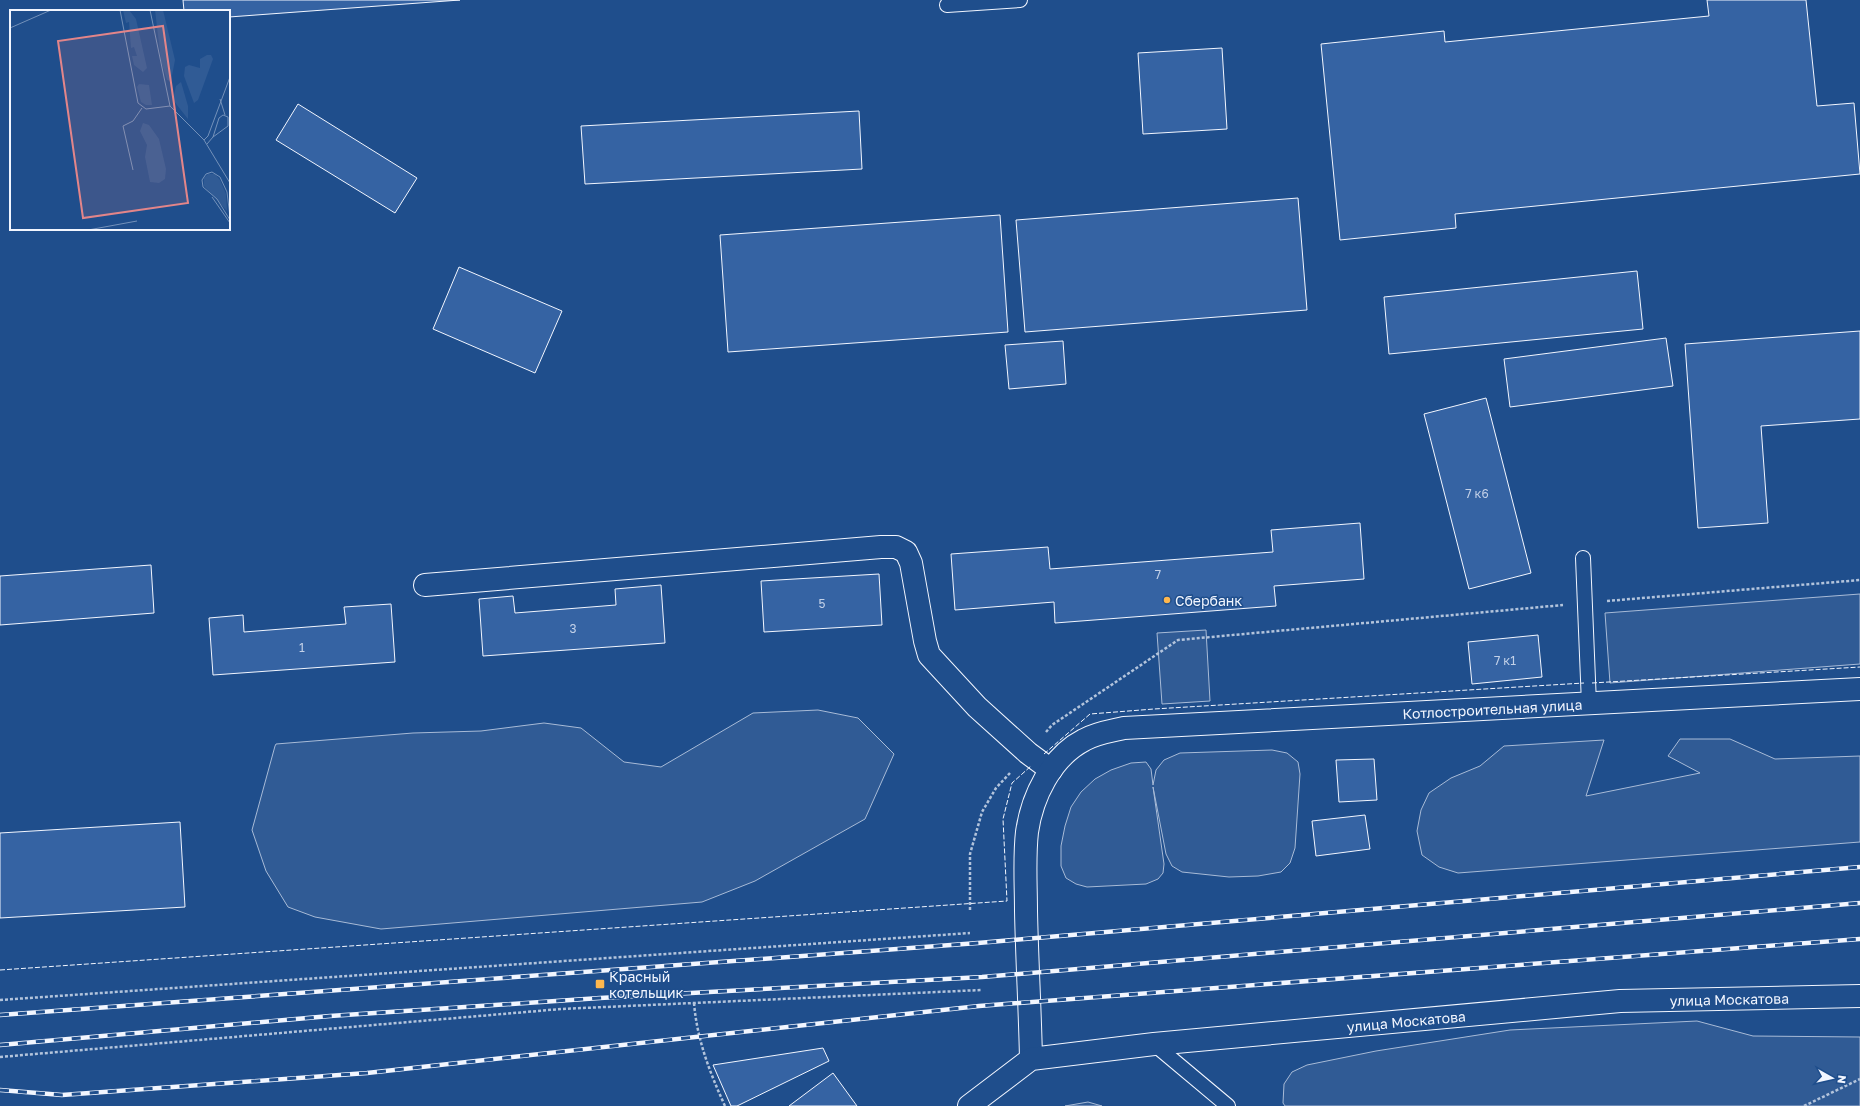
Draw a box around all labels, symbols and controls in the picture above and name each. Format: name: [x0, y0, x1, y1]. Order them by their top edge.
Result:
inset map: [10, 10, 230, 230]
house number: 7 к6: [1465, 486, 1489, 501]
house number: 7: [1155, 567, 1161, 582]
place label: Сбербанк: [1175, 592, 1242, 609]
marker: Сбербанк: [1162, 595, 1172, 605]
house number: 5: [819, 596, 826, 611]
house number: 3: [569, 621, 577, 636]
house number: 1: [299, 640, 305, 655]
house number: 7 к1: [1494, 653, 1516, 668]
street label: Котлостроительная улица: [1402, 695, 1583, 722]
place label: Красный котельщик: [609, 968, 684, 1001]
marker: Красный котельщик: [594, 978, 606, 990]
street label: улица Москатова: [1669, 989, 1789, 1008]
street label: улица Москатова: [1346, 1007, 1466, 1035]
north arrow: [1812, 1058, 1852, 1098]
text: N: [1835, 1074, 1849, 1085]

